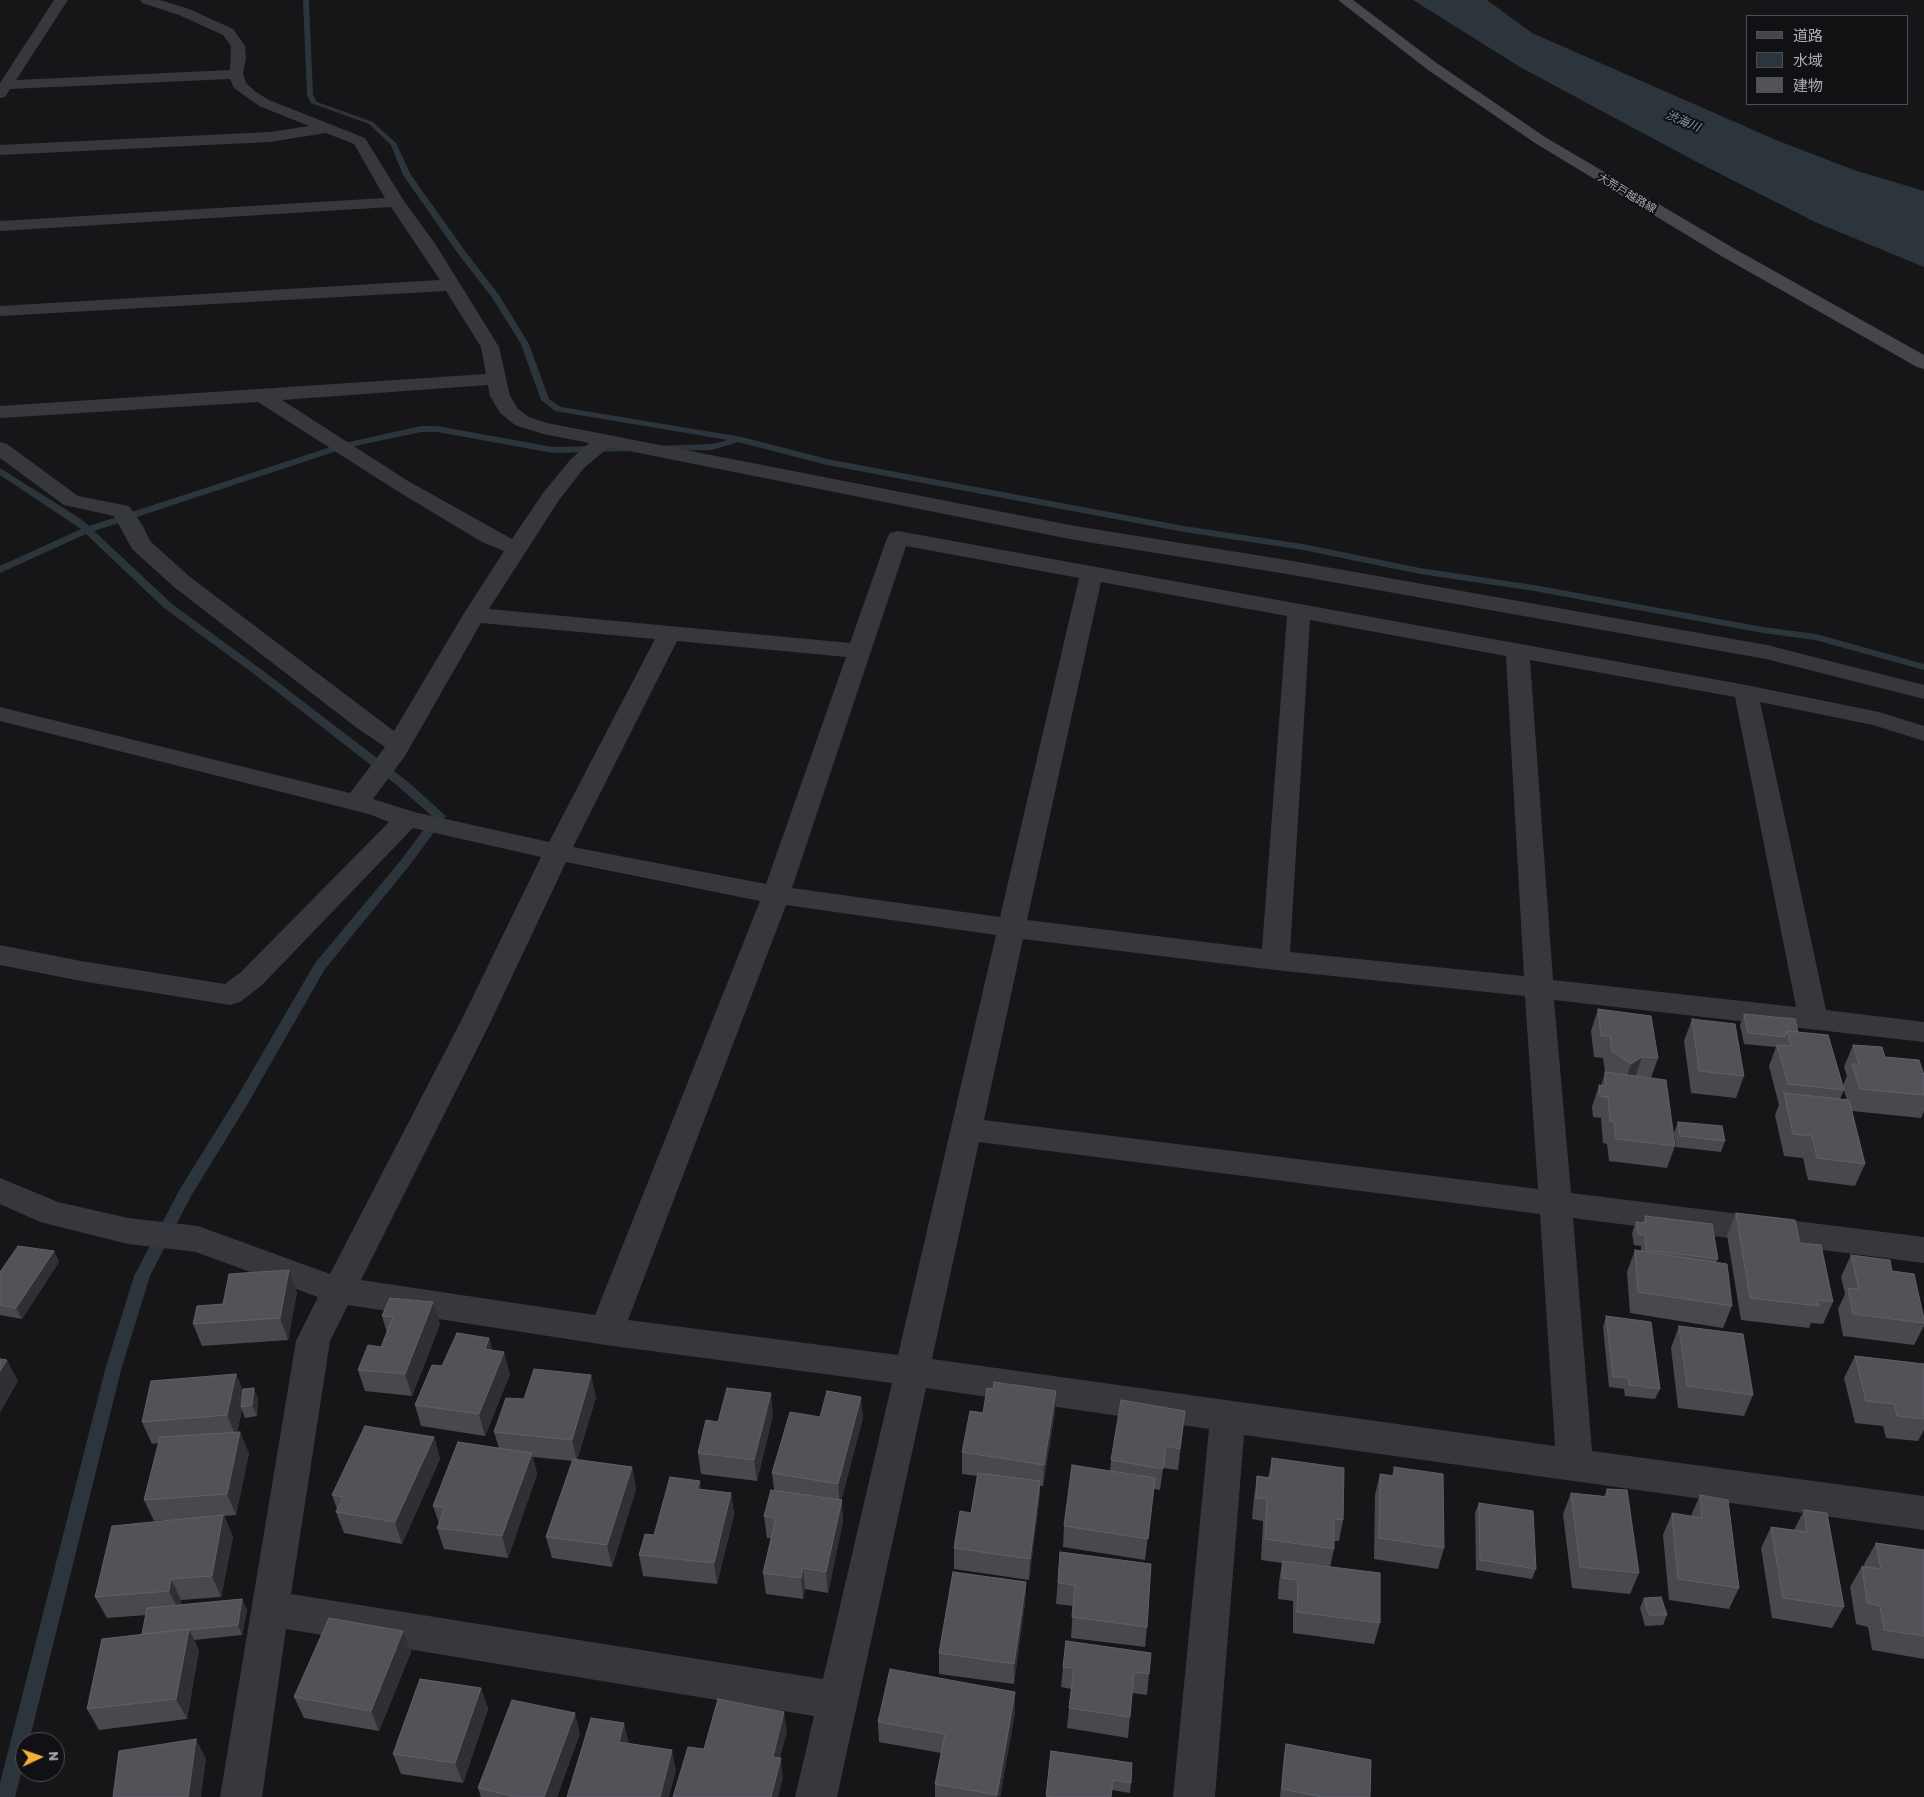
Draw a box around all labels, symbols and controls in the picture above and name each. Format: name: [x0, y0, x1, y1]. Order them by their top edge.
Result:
legend: [1746, 15, 1909, 105]
text: 道路: [1793, 26, 1823, 44]
text: 水域: [1793, 51, 1823, 69]
text: 建物: [1793, 76, 1823, 94]
water label: 渋海川: [1664, 107, 1702, 135]
street label: 大荒戸越路線: [1595, 170, 1659, 216]
north arrow: [15, 1732, 65, 1782]
text: N: [46, 1751, 63, 1761]

